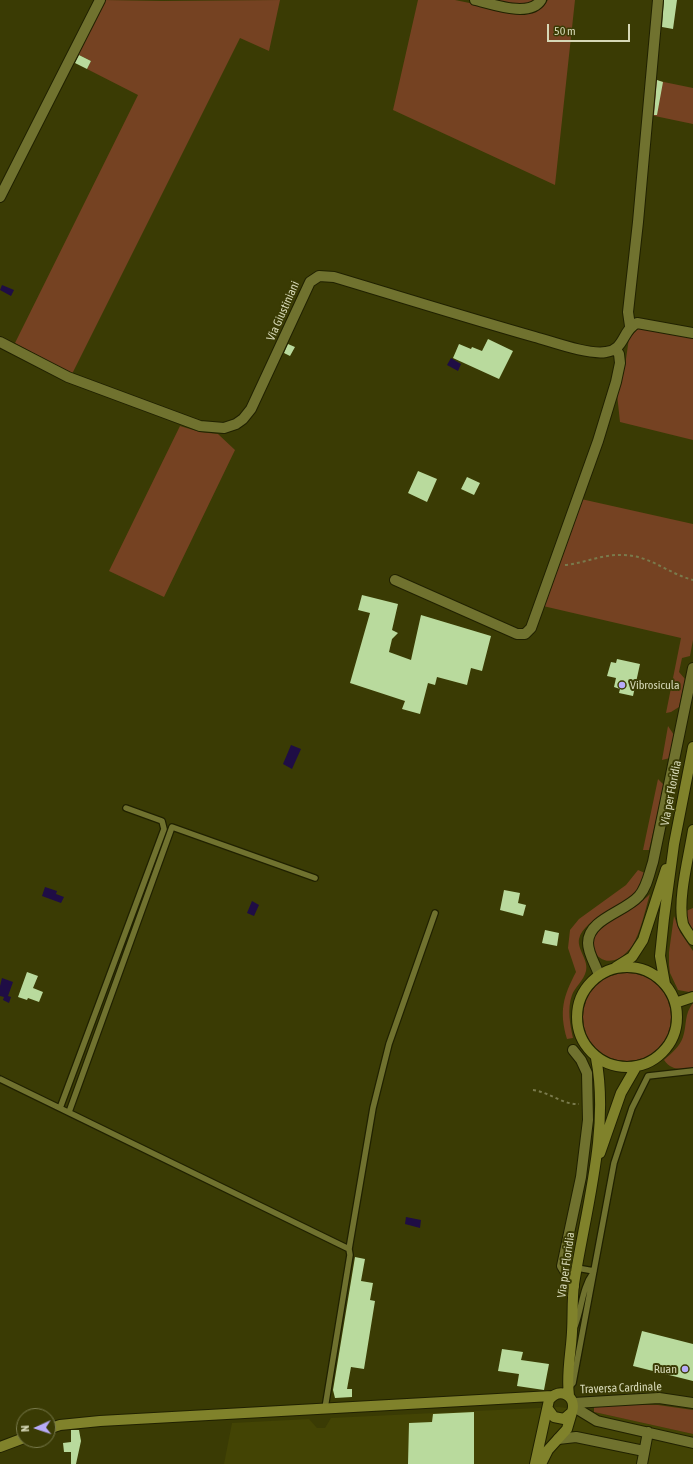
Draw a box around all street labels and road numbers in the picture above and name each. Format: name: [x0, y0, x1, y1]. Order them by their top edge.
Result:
street label: Via Giustiniani: [263, 279, 303, 343]
street label: Via per Floridia: [658, 759, 684, 827]
street label: Via per Floridia: [554, 1231, 578, 1299]
street label: Traversa Cardinale: [580, 1379, 662, 1397]

